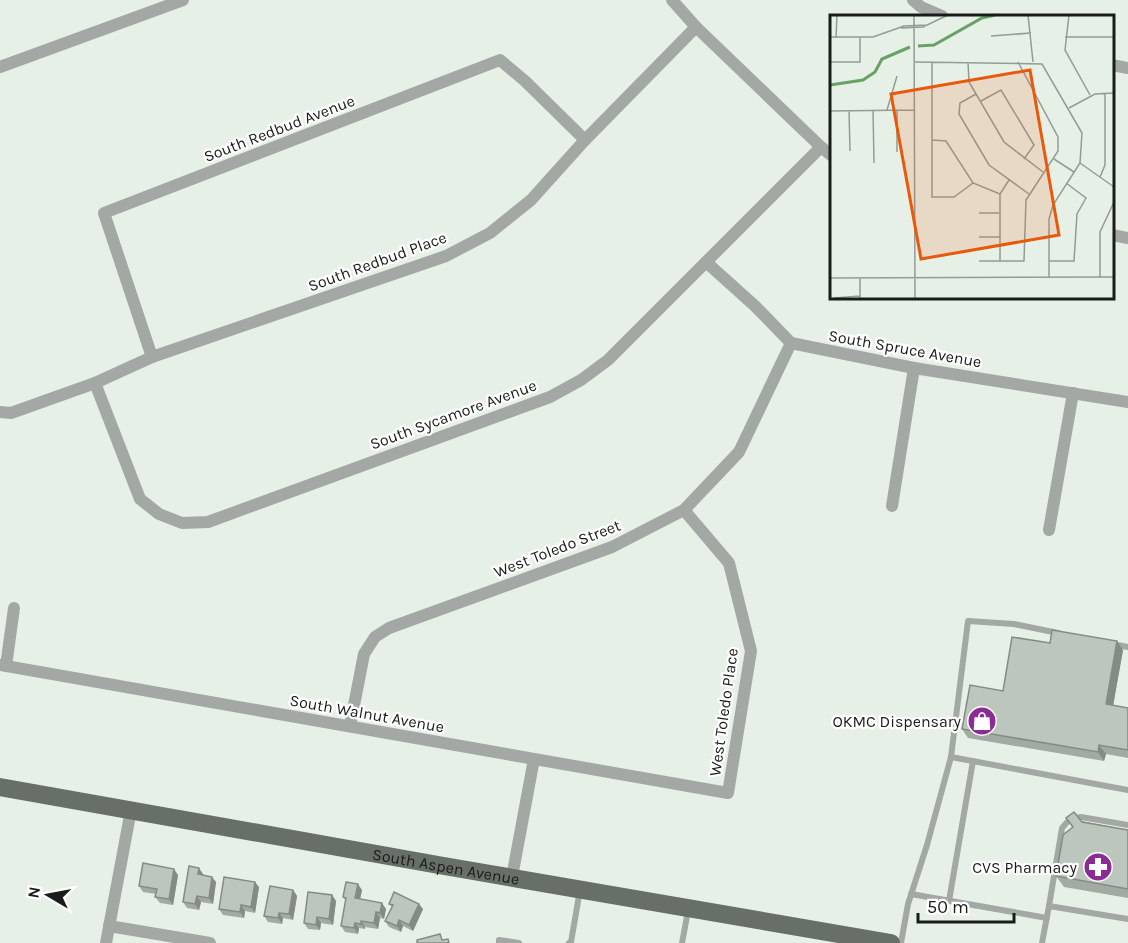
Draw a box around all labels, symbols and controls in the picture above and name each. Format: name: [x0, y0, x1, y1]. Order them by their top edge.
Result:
inset map: [830, 15, 1113, 298]
street label: South Redbud Avenue: [201, 91, 357, 166]
street label: South Redbud Place: [305, 228, 449, 295]
street label: South Spruce Avenue: [827, 326, 983, 371]
street label: South Sycamore Avenue: [367, 375, 539, 453]
street label: West Toledo Street: [491, 516, 623, 581]
street label: West Toledo Place: [705, 647, 742, 777]
street label: South Walnut Avenue: [288, 691, 446, 736]
shop icon: OKMC Dispensary: [966, 705, 998, 737]
place label: OKMC Dispensary: [832, 712, 962, 731]
street label: South Aspen Avenue: [371, 844, 521, 889]
pharmacy icon: CVS Pharmacy: [1082, 851, 1114, 883]
place label: CVS Pharmacy: [972, 858, 1078, 877]
north arrow: [18, 865, 78, 925]
text: N: [23, 885, 44, 900]
scale bar: [918, 886, 1014, 924]
text: 50 m: [927, 896, 969, 918]

